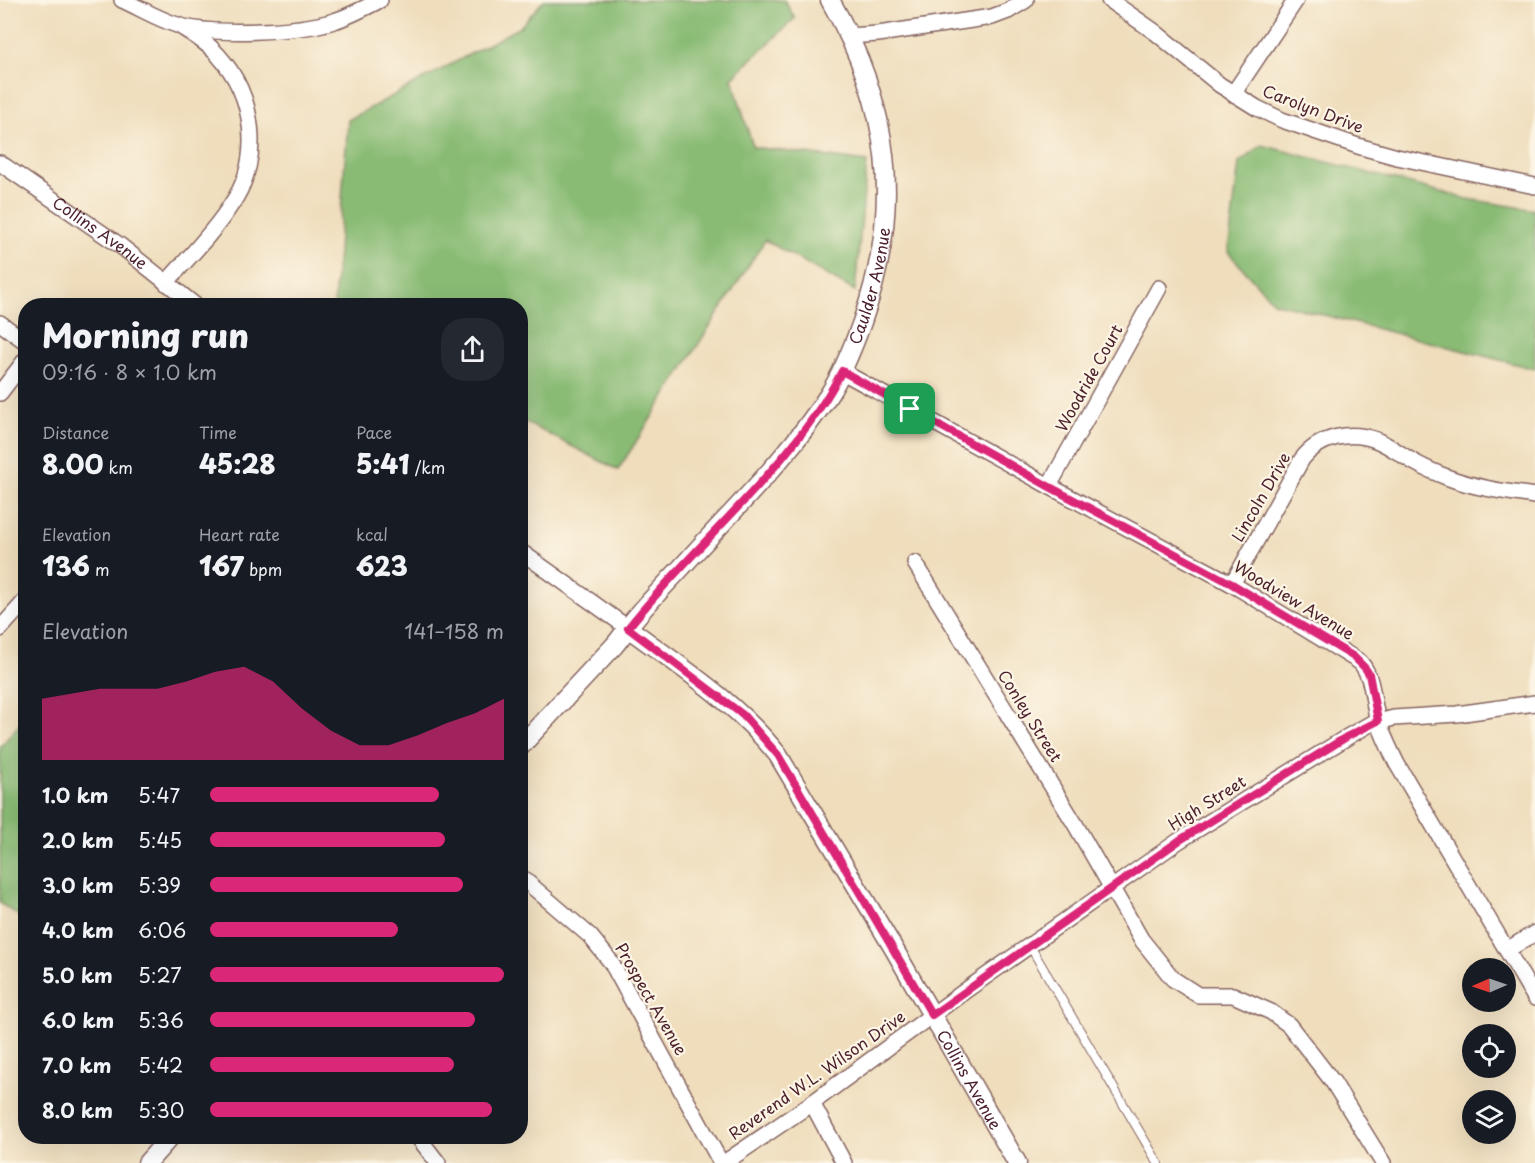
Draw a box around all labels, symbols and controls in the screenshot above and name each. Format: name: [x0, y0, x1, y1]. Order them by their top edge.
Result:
street label: Carolyn Drive: [1260, 78, 1367, 138]
street label: Collins Avenue: [48, 190, 154, 274]
street label: Caulder Avenue: [842, 226, 895, 348]
text: Morning run: [42, 309, 249, 359]
button: share: [441, 318, 504, 381]
street label: Woodride Court: [1049, 319, 1128, 436]
text: 09:16 · 8 × 1.0 km: [42, 357, 217, 387]
pin: [884, 383, 935, 434]
icon: arrive: [893, 392, 926, 425]
text: Distance: [42, 420, 109, 444]
text: Time: [199, 420, 237, 444]
text: Pace: [356, 420, 392, 444]
text: 8.00: [42, 444, 103, 483]
text: 45:28: [199, 444, 276, 483]
text: 5:41: [356, 444, 410, 483]
street label: Lincoln Drive: [1225, 447, 1295, 546]
text: km: [103, 455, 133, 479]
text: /km: [410, 455, 445, 479]
text: Elevation: [42, 522, 111, 546]
text: Heart rate: [199, 522, 280, 546]
text: kcal: [356, 522, 388, 546]
text: 136: [42, 546, 90, 585]
text: 167: [199, 546, 244, 585]
text: 623: [356, 546, 408, 585]
street label: Woodview Avenue: [1230, 554, 1360, 645]
text: m: [90, 557, 110, 581]
text: bpm: [244, 557, 282, 581]
text: Elevation: [42, 616, 128, 646]
text: 141–158 m: [404, 616, 504, 646]
street label: Conley Street: [993, 665, 1069, 767]
street label: High Street: [1163, 769, 1250, 836]
text: 1.0 km: [42, 780, 109, 810]
text: 5:47: [138, 780, 180, 810]
text: 2.0 km: [42, 825, 114, 855]
text: 5:45: [138, 825, 182, 855]
text: 3.0 km: [42, 870, 114, 900]
text: 5:39: [138, 870, 181, 900]
text: 4.0 km: [42, 915, 114, 945]
text: 6:06: [138, 915, 186, 945]
street label: Prospect Avenue: [610, 938, 694, 1059]
north arrow: [1462, 958, 1516, 1012]
map controls: [1462, 958, 1516, 1144]
text: 5.0 km: [42, 960, 113, 990]
text: 5:27: [138, 960, 182, 990]
street label: Reverend W.L. Wilson Drive: [723, 1004, 910, 1144]
text: 6.0 km: [42, 1005, 114, 1035]
text: 5:36: [138, 1005, 184, 1035]
button: locate: [1462, 1024, 1516, 1078]
street label: Collins Avenue: [932, 1025, 1008, 1134]
text: 7.0 km: [42, 1050, 111, 1080]
text: 5:42: [138, 1050, 183, 1080]
button: layers: [1462, 1090, 1516, 1144]
text: 8.0 km: [42, 1095, 113, 1125]
text: 5:30: [138, 1095, 184, 1125]

